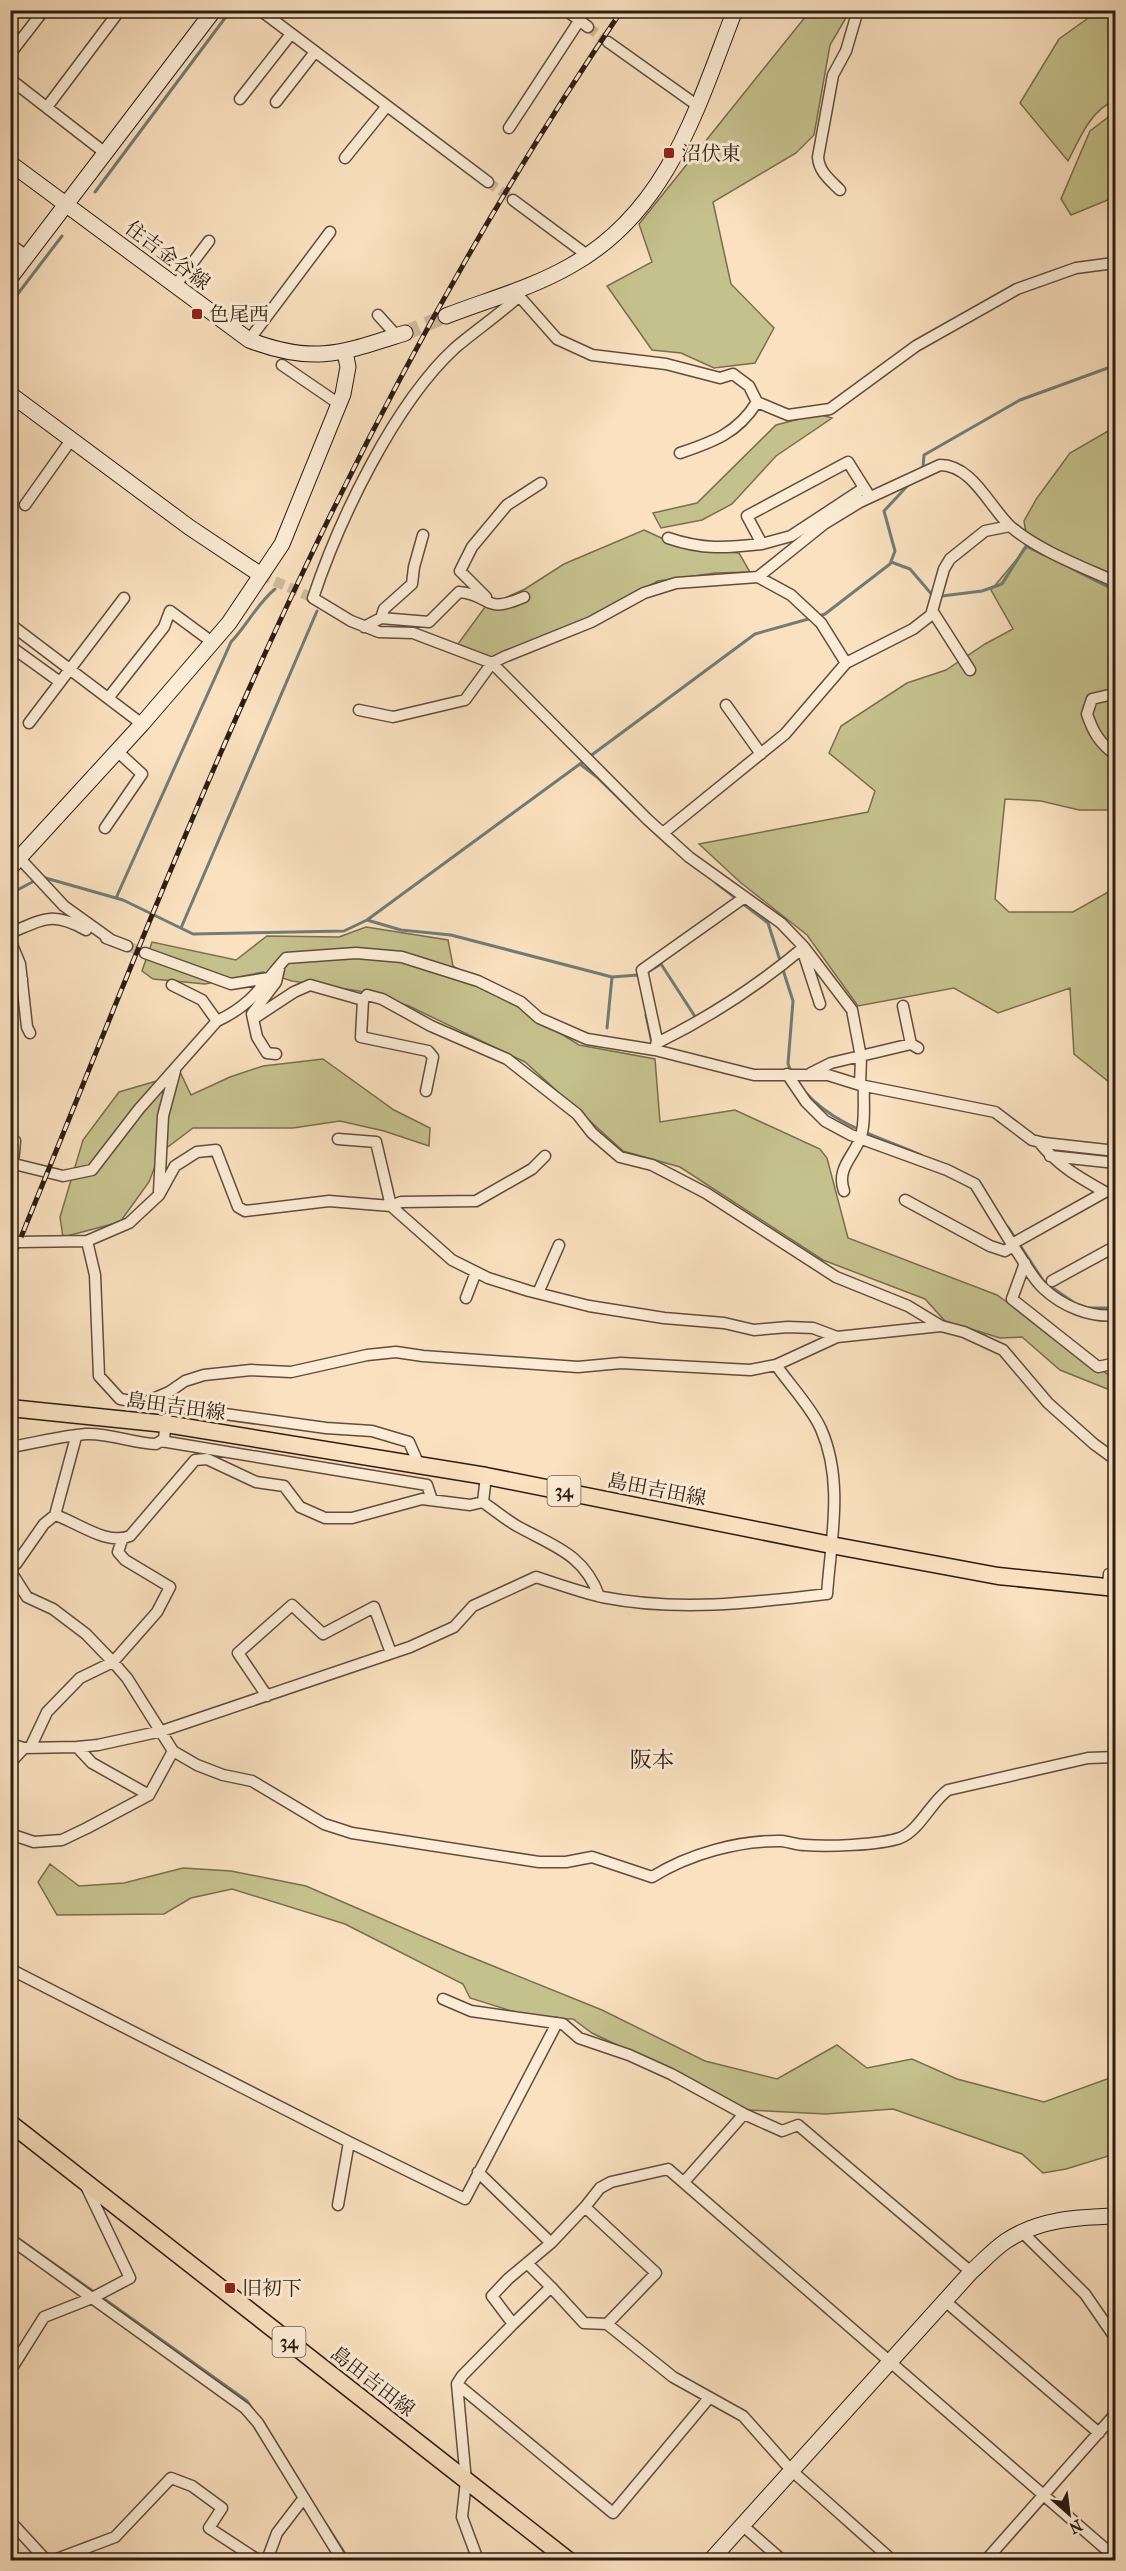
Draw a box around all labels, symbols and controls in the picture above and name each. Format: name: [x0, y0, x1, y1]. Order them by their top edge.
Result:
place label: 沼伏東: [681, 142, 741, 165]
marker: 沼伏東: [662, 146, 676, 160]
street label: 住吉金谷線: [121, 216, 215, 295]
place label: 色尾西: [209, 303, 269, 326]
marker: 色尾西: [190, 307, 204, 321]
street label: 島田吉田線: [125, 1388, 227, 1425]
street label: 島田吉田線: [606, 1469, 708, 1510]
road number: 34: [548, 1476, 580, 1506]
district label: 阪本: [630, 1747, 674, 1773]
place label: 旧初下: [242, 2277, 302, 2300]
marker: 旧初下: [223, 2281, 237, 2295]
road number: 34: [272, 2327, 306, 2357]
street label: 島田吉田線: [326, 2342, 419, 2421]
north arrow: [1039, 2484, 1099, 2544]
text: N: [1065, 2516, 1086, 2538]

